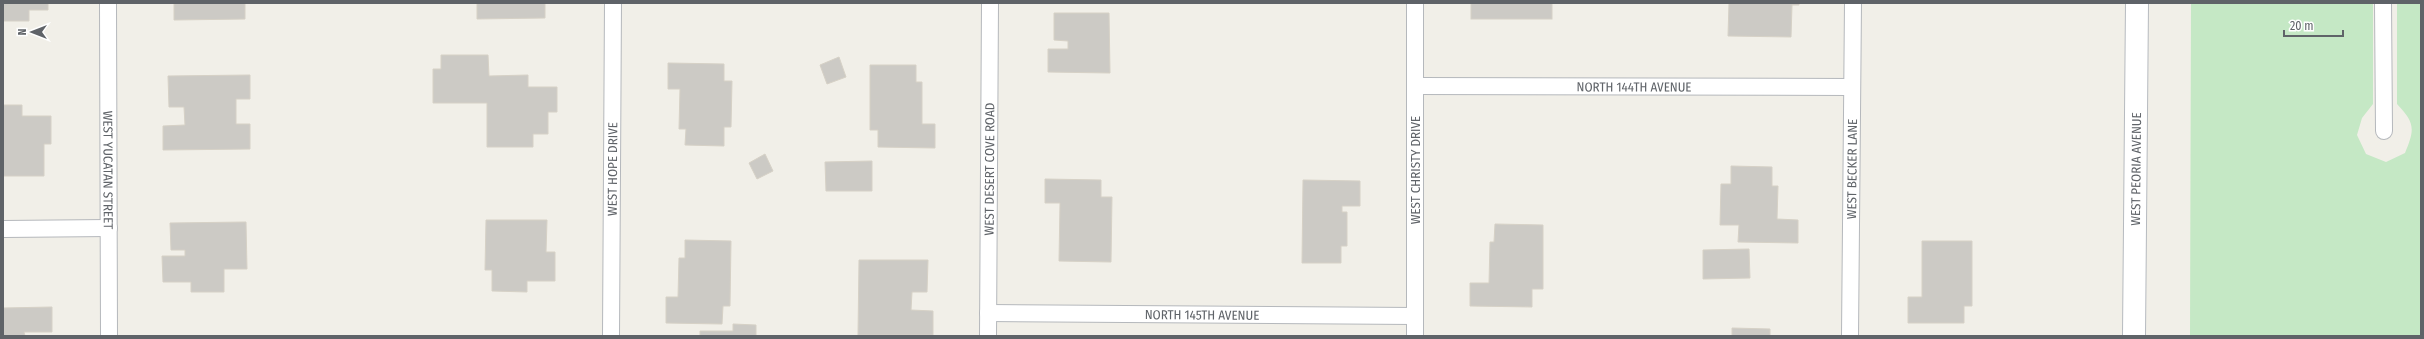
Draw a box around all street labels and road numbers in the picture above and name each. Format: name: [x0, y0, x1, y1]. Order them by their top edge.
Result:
street label: NORTH 144TH AVENUE: [1576, 79, 1692, 94]
street label: WEST DESERT COVE ROAD: [981, 103, 997, 235]
street label: WEST YUCATAN STREET: [101, 111, 116, 229]
street label: WEST PEORIA AVENUE: [2127, 112, 2144, 226]
street label: WEST CHRISTY DRIVE: [1408, 116, 1423, 224]
street label: WEST BECKER LANE: [1844, 119, 1859, 219]
street label: WEST HOPE DRIVE: [604, 122, 620, 216]
street label: NORTH 145TH AVENUE: [1145, 307, 1259, 322]

